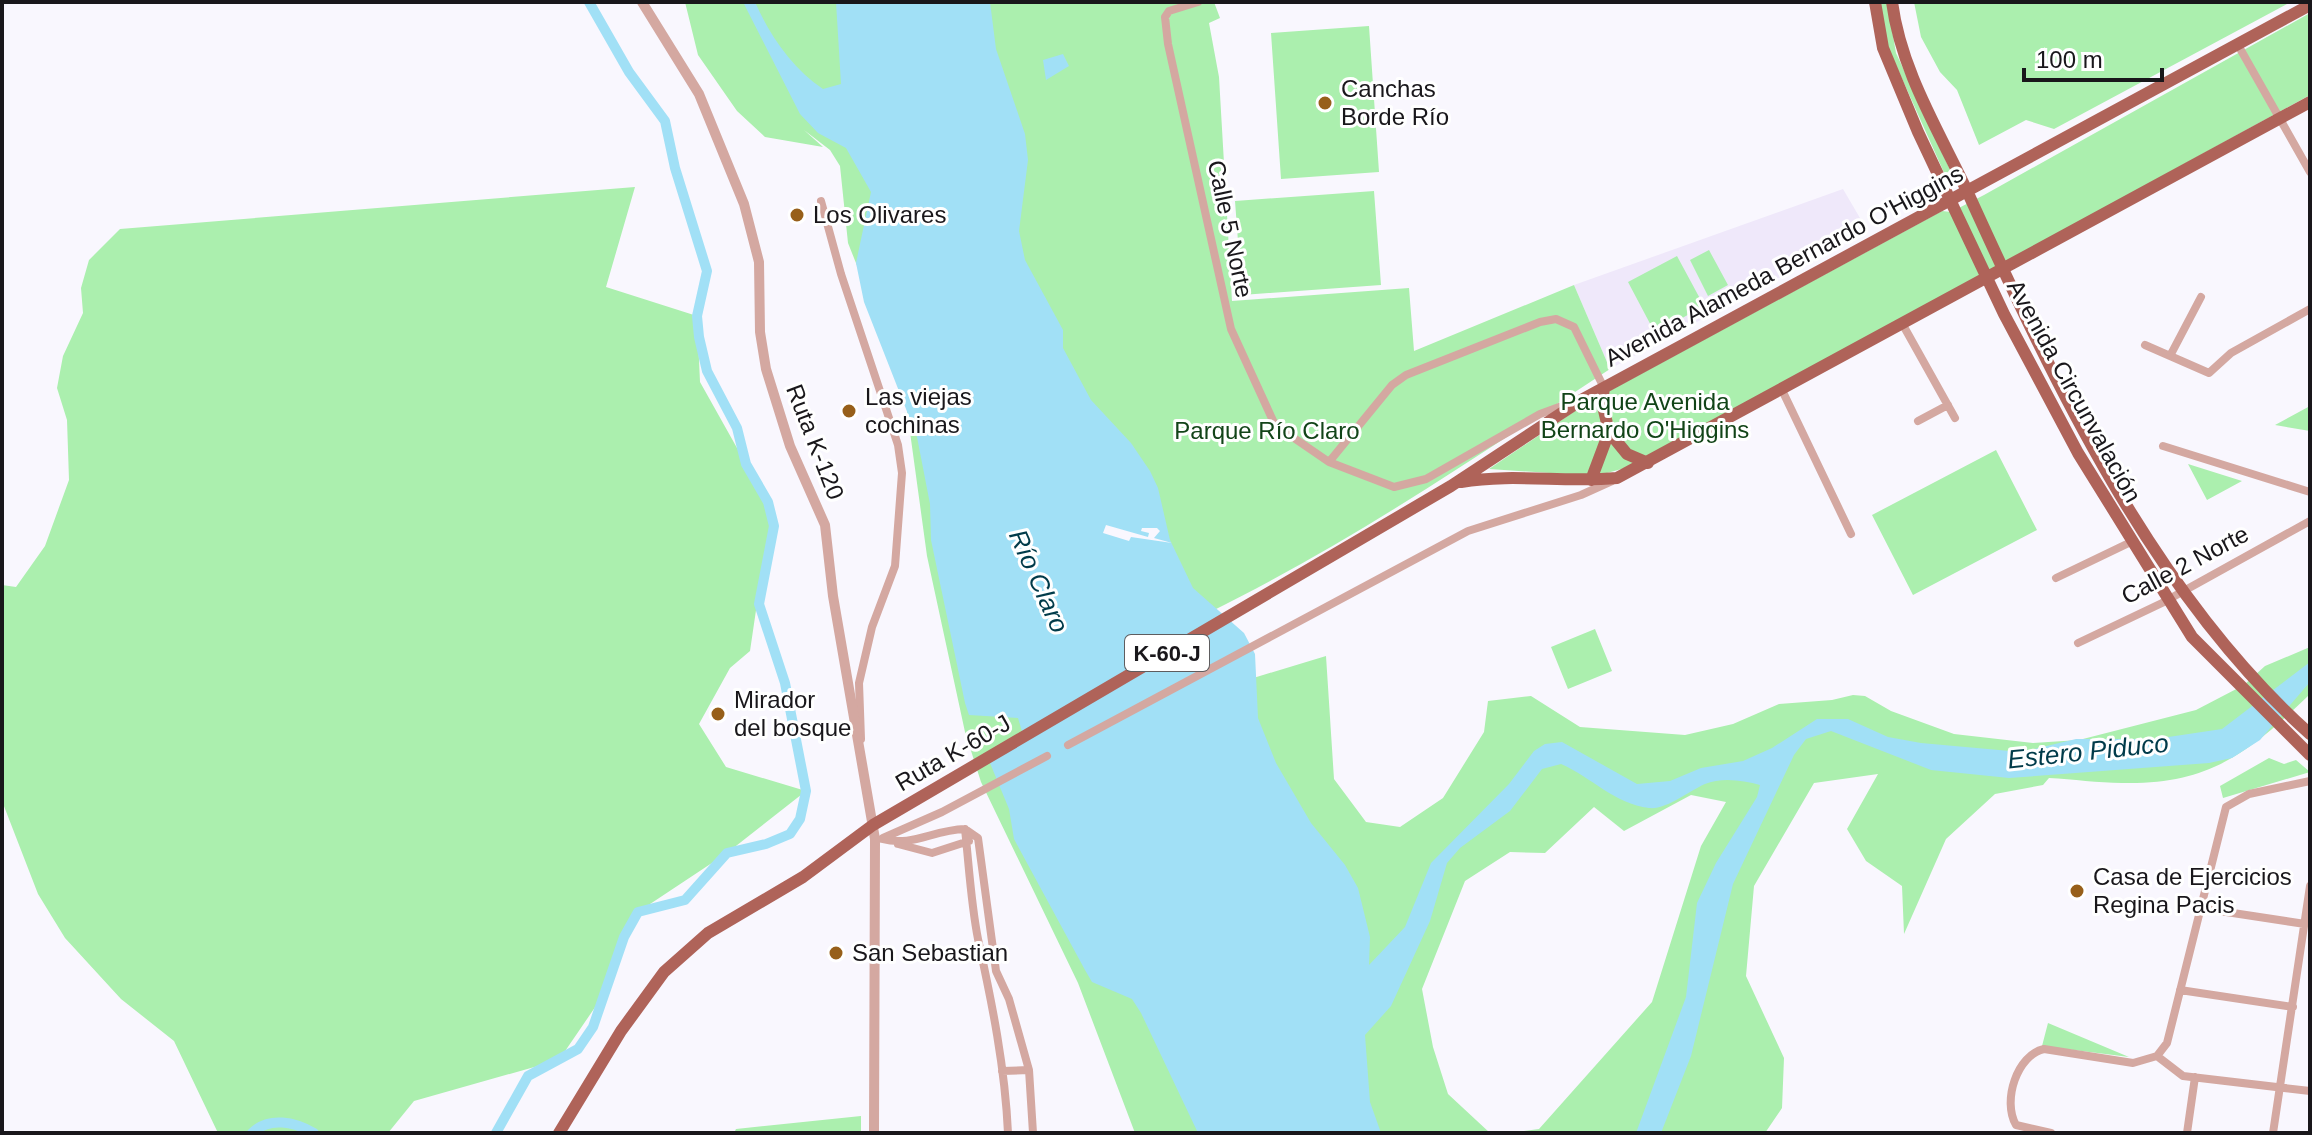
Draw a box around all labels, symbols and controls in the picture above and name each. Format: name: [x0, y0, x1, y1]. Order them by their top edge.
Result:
scale bar: [2024, 32, 2162, 82]
text: 100 m: [2036, 46, 2103, 73]
place label: Canchas Borde Río: [1341, 75, 1449, 130]
marker: Canchas Borde Río: [1316, 94, 1334, 112]
street label: Calle 5 Norte: [1203, 158, 1258, 300]
street label: Avenida Alameda Bernardo O'Higgins: [1600, 159, 1967, 372]
place label: Los Olivares: [813, 201, 946, 228]
marker: Los Olivares: [788, 206, 806, 224]
street label: Avenida Circunvalación: [2002, 275, 2147, 507]
street label: Ruta K-120: [781, 380, 850, 503]
place label: Las viejas cochinas: [865, 383, 972, 438]
park label: Parque Avenida Bernardo O'Higgins: [1541, 388, 1749, 443]
marker: Las viejas cochinas: [840, 402, 858, 420]
park label: Parque Río Claro: [1174, 417, 1360, 444]
street label: Calle 2 Norte: [2117, 520, 2253, 609]
water label: Río Claro: [1003, 525, 1075, 637]
road number: K-60-J: [1125, 635, 1209, 671]
place label: Mirador del bosque: [734, 686, 851, 741]
marker: Mirador del bosque: [709, 705, 727, 723]
street label: Ruta K-60-J: [891, 709, 1015, 796]
water label: Estero Piduco: [2006, 728, 2170, 774]
place label: Casa de Ejercicios Regina Pacis: [2093, 863, 2292, 918]
marker: Casa de Ejercicios Regina Pacis: [2068, 882, 2086, 900]
place label: San Sebastian: [852, 939, 1008, 966]
marker: San Sebastian: [827, 944, 845, 962]

